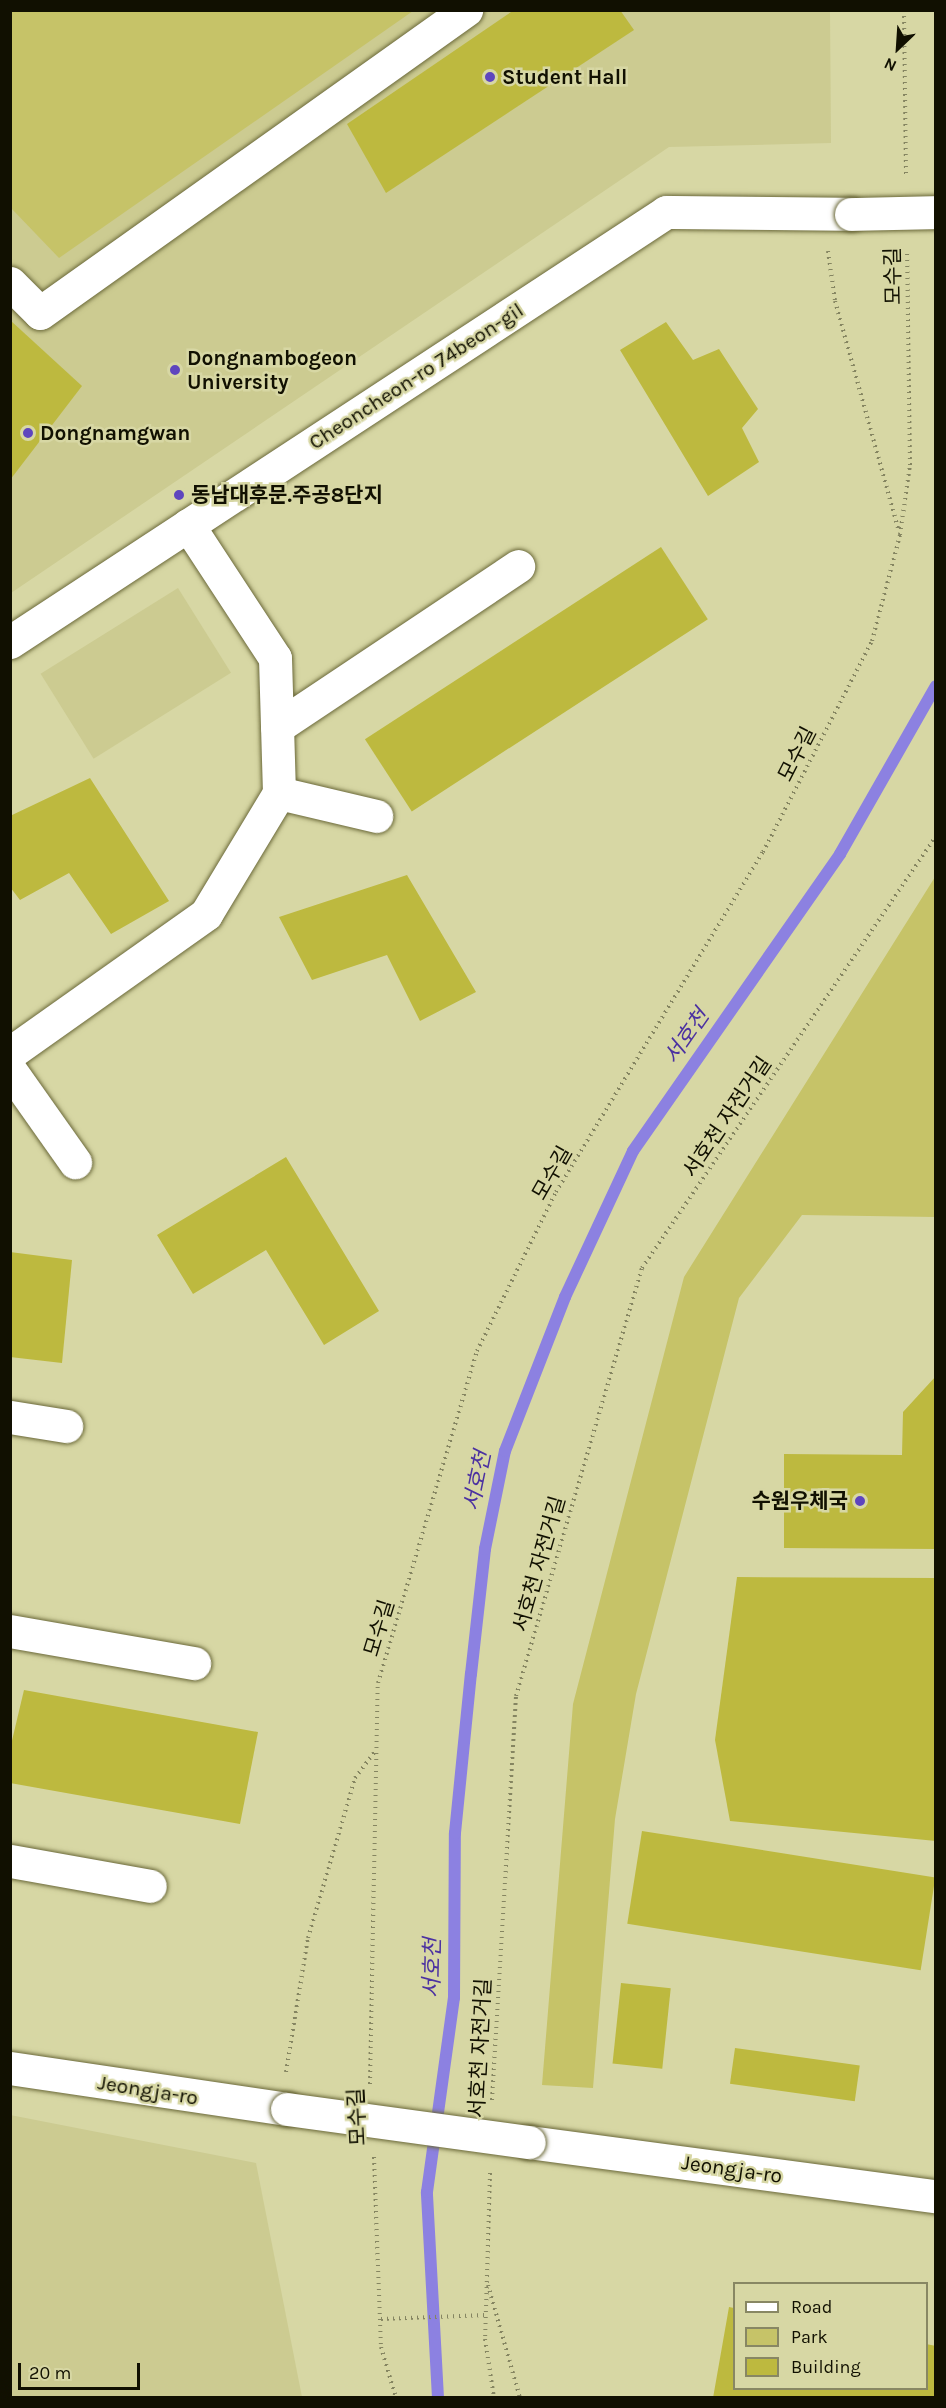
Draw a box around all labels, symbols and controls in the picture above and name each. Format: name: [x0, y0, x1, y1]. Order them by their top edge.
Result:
north arrow: [868, 18, 928, 78]
text: N: [881, 54, 899, 76]
place label: Student Hall: [502, 64, 627, 90]
marker: Student Hall: [483, 70, 497, 84]
street label: 모수길: [880, 247, 906, 305]
street label: Cheoncheon-ro 74beon-gil: [304, 297, 528, 455]
place label: Dongnambogeon University: [187, 345, 357, 395]
marker: Dongnambogeon University: [168, 363, 182, 377]
place label: Dongnamgwan: [40, 420, 190, 446]
marker: Dongnamgwan: [21, 426, 35, 440]
place label: 동남대후문.주공8단지: [191, 482, 383, 508]
marker: 동남대후문.주공8단지: [172, 488, 186, 502]
street label: 모수길: [773, 722, 821, 786]
water label: 서호천: [659, 1005, 715, 1069]
street label: 서호천 자전거길: [677, 1052, 777, 1182]
street label: 모수길: [527, 1142, 577, 1204]
water label: 서호천: [459, 1449, 497, 1513]
place label: 수원우체국: [751, 1488, 848, 1514]
street label: 서호천 자전거길: [508, 1493, 570, 1635]
marker: 수원우체국: [853, 1494, 867, 1508]
street label: 모수길: [358, 1597, 400, 1659]
water label: 서호천: [419, 1937, 447, 1999]
street label: 서호천 자전거길: [464, 1977, 496, 2119]
street label: Jeongja-ro: [96, 2070, 200, 2110]
street label: 모수길: [343, 2087, 371, 2147]
street label: Jeongja-ro: [680, 2149, 784, 2189]
legend: [733, 2282, 928, 2390]
text: Road: [791, 2296, 832, 2318]
text: Park: [791, 2326, 828, 2348]
scale bar: [21, 2351, 142, 2389]
text: Building: [791, 2356, 861, 2378]
text: 20 m: [29, 2362, 71, 2384]

